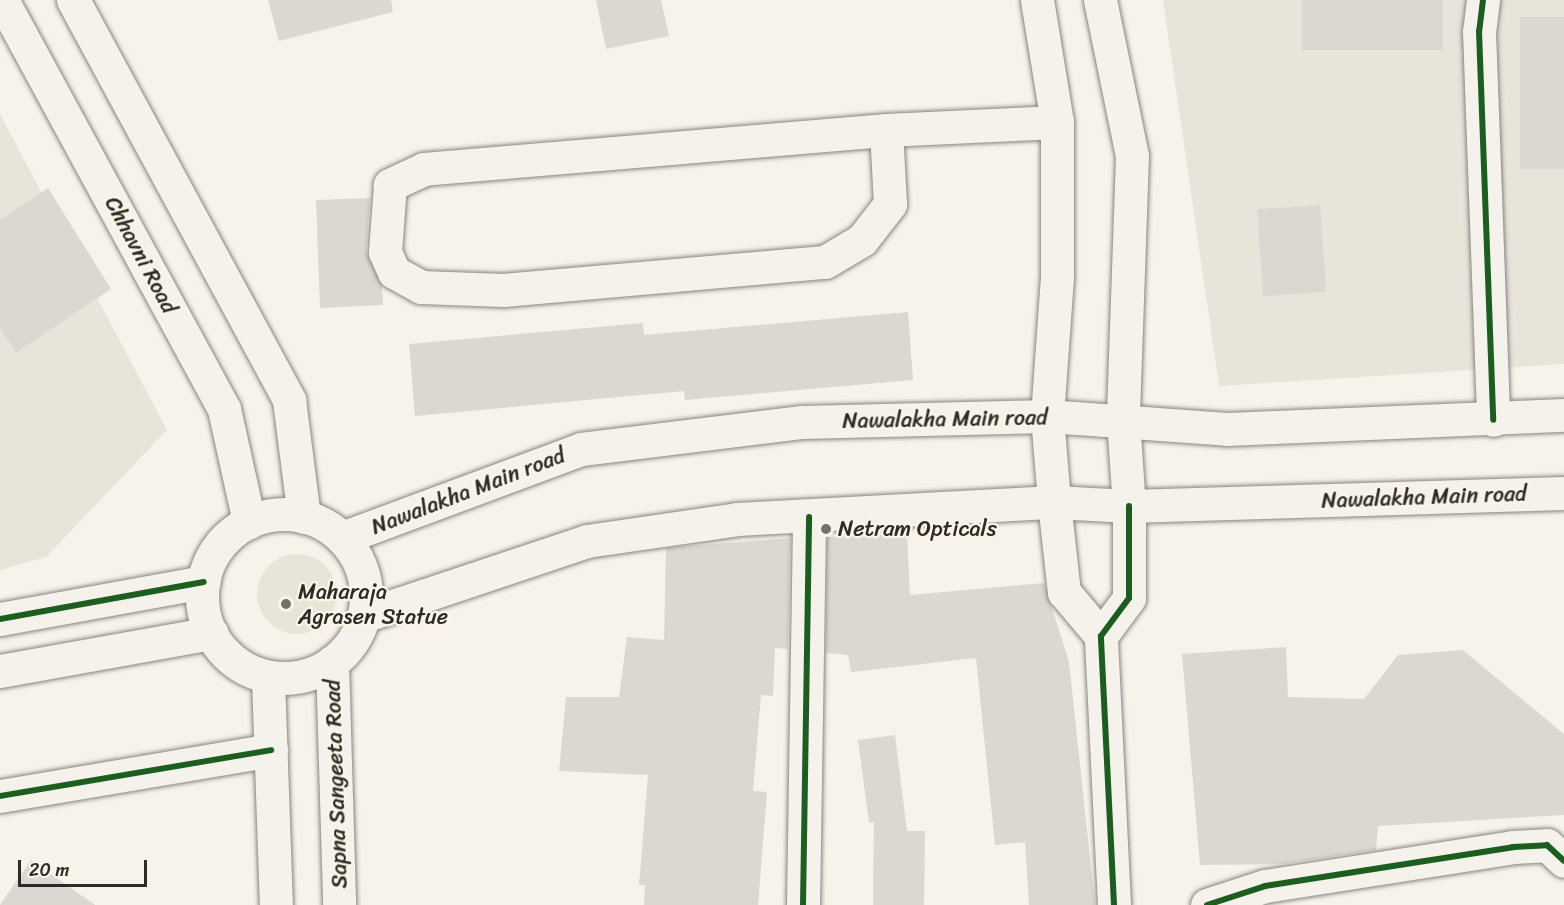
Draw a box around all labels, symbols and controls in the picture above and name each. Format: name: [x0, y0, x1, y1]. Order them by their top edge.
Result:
street label: Chhavni Road: [99, 192, 183, 318]
street label: Nawalakha Main road: [842, 404, 1048, 434]
street label: Nawalakha Main road: [367, 442, 569, 540]
street label: Nawalakha Main road: [1321, 480, 1527, 514]
place label: Netram Opticals: [838, 516, 997, 542]
marker: Netram Opticals: [819, 522, 833, 536]
place label: Maharaja Agrasen Statue: [298, 578, 448, 630]
marker: Maharaja Agrasen Statue: [279, 597, 293, 611]
street label: Sapna Sangeeta Road: [319, 680, 353, 888]
scale bar: [21, 848, 150, 886]
text: 20 m: [29, 854, 69, 886]

